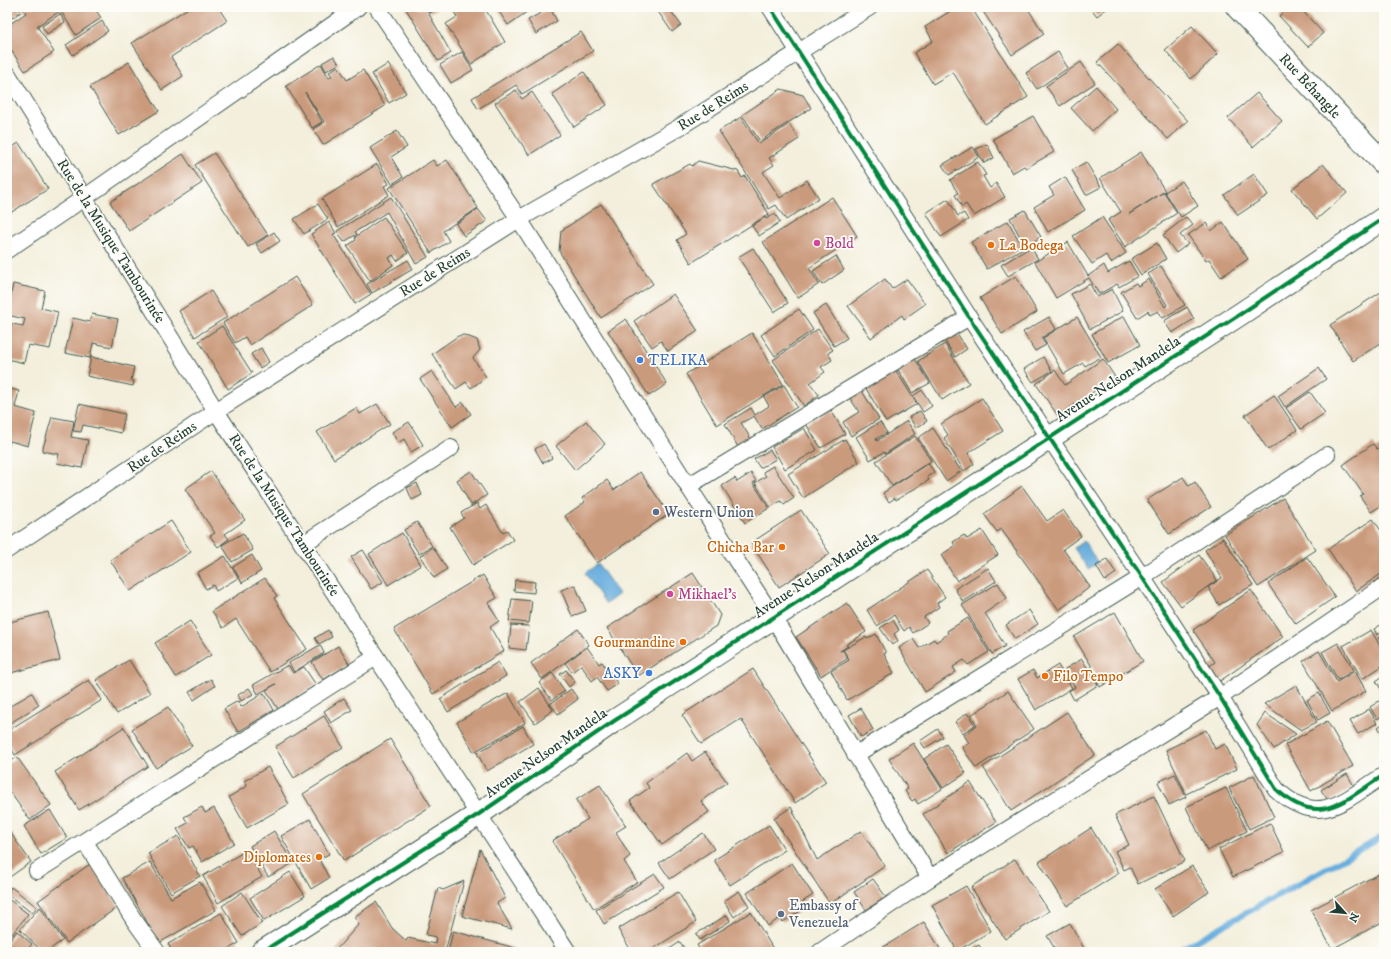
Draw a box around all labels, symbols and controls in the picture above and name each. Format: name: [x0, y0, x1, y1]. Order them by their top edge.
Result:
street label: Rue Béhangle: [1275, 49, 1345, 123]
street label: Rue de Reims: [674, 77, 752, 135]
street label: Rue de la Musique Tambourinée: [53, 155, 169, 327]
place label: Bold: [825, 234, 854, 253]
place label: La Bodega: [999, 236, 1064, 255]
marker: Bold: [812, 238, 822, 248]
marker: La Bodega: [986, 240, 996, 250]
street label: Rue de Reims: [396, 243, 474, 301]
street label: Avenue Nelson Mandela: [1052, 331, 1185, 426]
place label: TELIKA: [648, 351, 708, 370]
marker: TELIKA: [635, 355, 645, 365]
street label: Rue de Reims: [124, 417, 200, 477]
street label: Rue de la Musique Tambourinée: [224, 430, 344, 600]
place label: Western Union: [663, 503, 754, 522]
marker: Western Union: [651, 507, 661, 517]
street label: Avenue Nelson Mandela: [750, 527, 883, 622]
place label: Chicha Bar: [707, 538, 774, 557]
marker: Chicha Bar: [777, 542, 787, 552]
place label: Mikhael's: [678, 585, 737, 604]
marker: Mikhael's: [665, 589, 675, 599]
place label: Gourmandine: [594, 633, 675, 652]
marker: Gourmandine: [678, 637, 688, 647]
place label: ASKY: [604, 664, 642, 683]
place label: Filo Tempo: [1053, 667, 1123, 686]
marker: ASKY: [644, 668, 654, 678]
marker: Filo Tempo: [1040, 671, 1050, 681]
street label: Avenue Nelson Mandela: [481, 703, 611, 802]
place label: Diplomates: [243, 848, 311, 867]
marker: Diplomates: [314, 852, 324, 862]
north arrow: [1325, 893, 1365, 933]
place label: Embassy of Venezuela: [788, 896, 859, 932]
marker: Embassy of Venezuela: [776, 909, 786, 919]
text: N: [1345, 910, 1361, 924]

